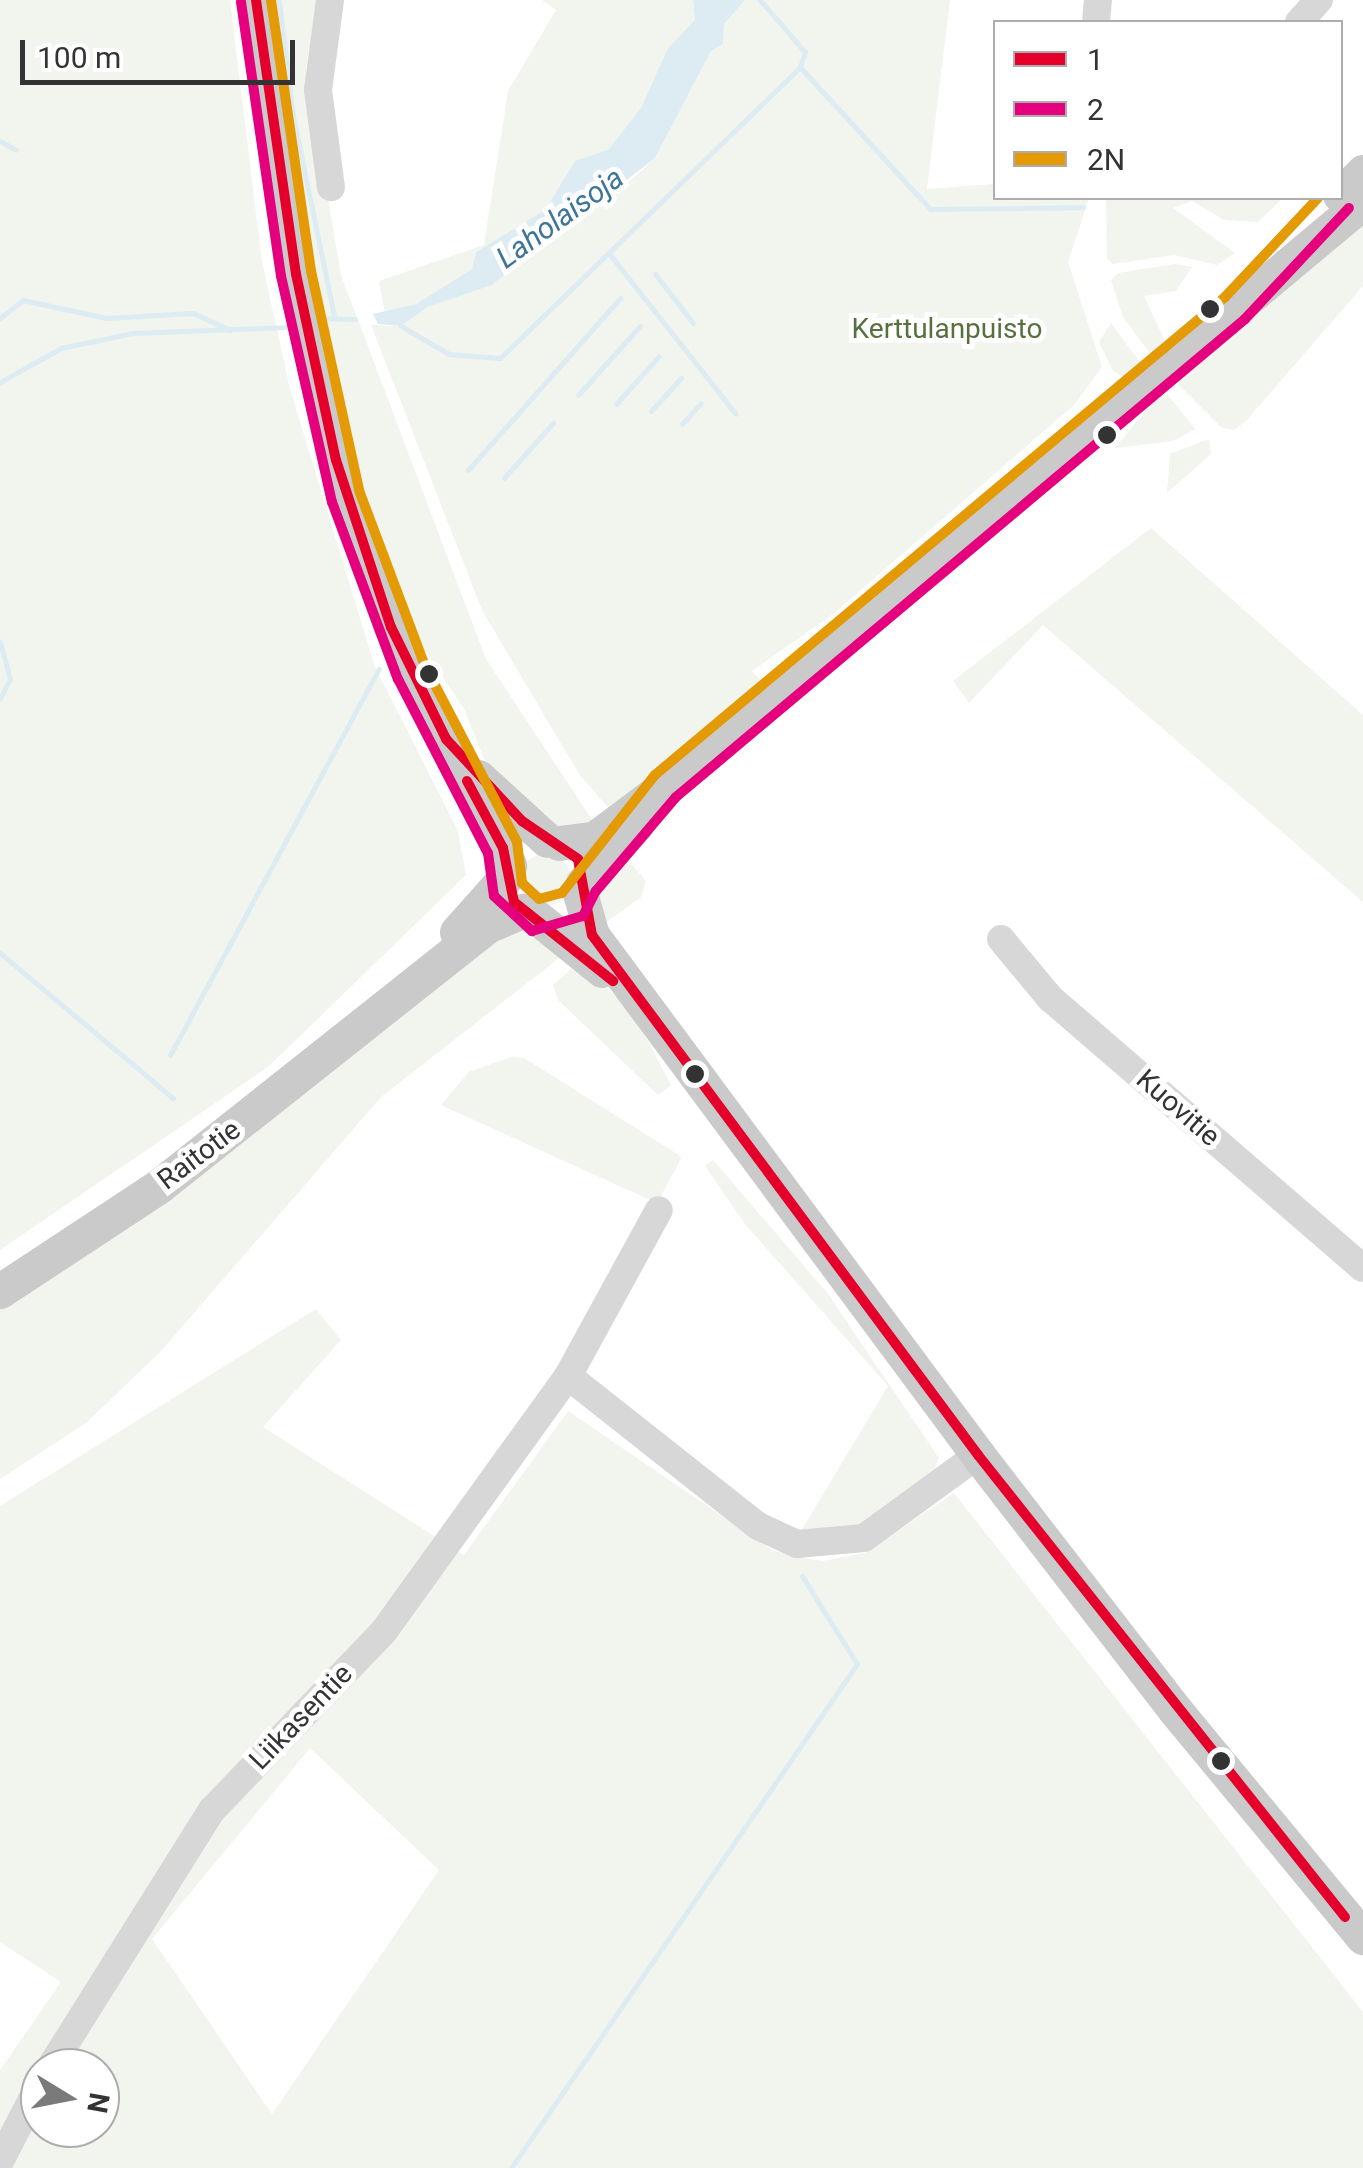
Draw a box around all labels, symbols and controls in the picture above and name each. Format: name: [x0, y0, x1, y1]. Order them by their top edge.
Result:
scale bar: [25, 20, 300, 82]
legend: [993, 20, 1343, 200]
text: 100 m: [37, 40, 121, 75]
text: 1: [1087, 42, 1104, 77]
text: 2: [1087, 92, 1104, 127]
text: 2N: [1087, 142, 1125, 177]
water label: Laholaisoja: [489, 160, 631, 276]
unlabelled marker: [1200, 299, 1220, 319]
park label: Kerttulanpuisto: [852, 312, 1042, 346]
unlabelled marker: [1097, 425, 1117, 445]
unlabelled marker: [419, 664, 439, 684]
street label: Kuovitie: [1129, 1063, 1227, 1153]
unlabelled marker: [685, 1064, 705, 1084]
street label: Raitotie: [151, 1113, 247, 1197]
street label: Liikasentie: [242, 1657, 360, 1777]
unlabelled marker: [1211, 1751, 1231, 1771]
north arrow: [20, 2048, 120, 2148]
text: N: [80, 2090, 116, 2116]

